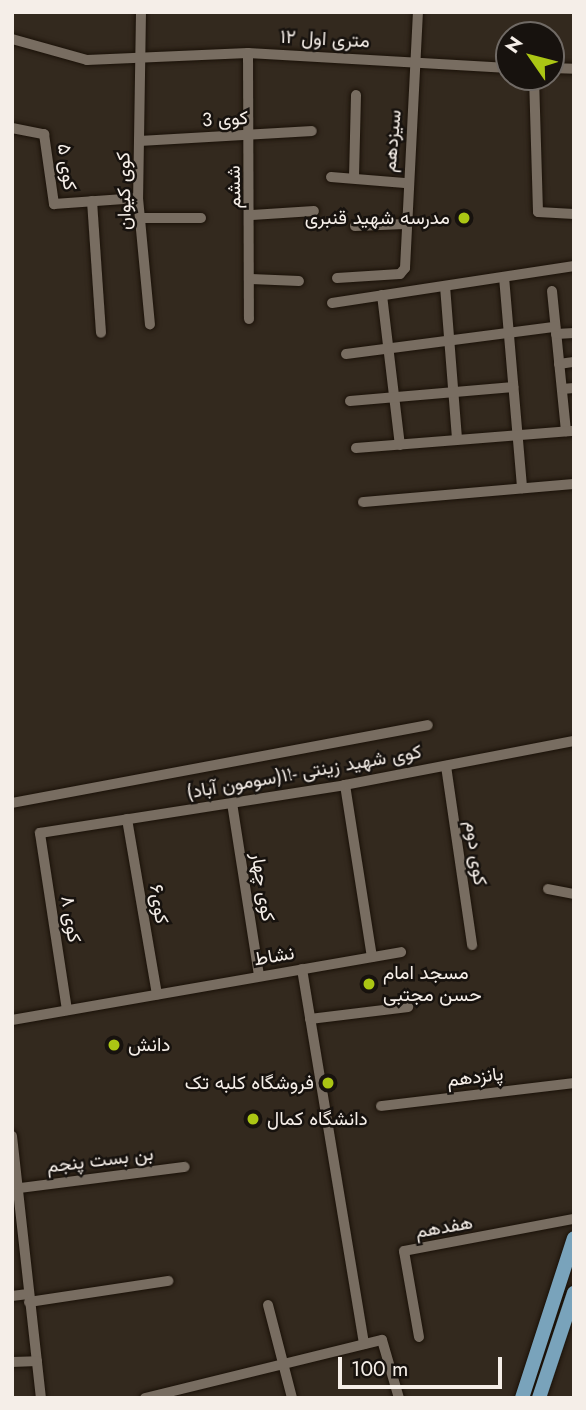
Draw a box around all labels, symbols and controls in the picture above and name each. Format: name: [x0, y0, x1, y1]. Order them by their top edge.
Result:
north arrow: [495, 21, 565, 91]
street label: ۱۲ متری اول: [280, 25, 370, 53]
text: N: [499, 31, 529, 59]
street label: کوی 3: [201, 106, 249, 132]
street label: سیزدهم: [378, 109, 406, 173]
street label: کوی ۵: [52, 142, 82, 192]
street label: کوی کیوان: [112, 152, 136, 230]
street label: ششم: [222, 165, 246, 209]
place label: مدرسه شهید قنبری: [305, 207, 450, 229]
marker: مدرسه شهید قنبری: [456, 210, 472, 226]
street label: کوی شهید زینتی -۱۱(سومون آباد): [185, 740, 423, 804]
street label: کوی دوم: [460, 819, 492, 887]
street label: کوی چهار: [246, 851, 280, 923]
street label: کوی۶: [145, 883, 173, 925]
street label: کوی ۸: [56, 894, 86, 944]
street label: نشاط: [252, 941, 296, 971]
place label: مسجد امام حسن مجتبی: [383, 962, 482, 1006]
marker: مسجد امام حسن مجتبی: [361, 976, 377, 992]
place label: دانش: [128, 1034, 170, 1056]
marker: دانش: [106, 1037, 122, 1053]
street label: پانزدهم: [446, 1062, 504, 1092]
place label: فروشگاه کلبه تک: [185, 1072, 314, 1094]
marker: فروشگاه کلبه تک: [320, 1075, 336, 1091]
place label: دانشگاه کمال: [267, 1108, 368, 1130]
marker: دانشگاه کمال: [245, 1111, 261, 1127]
street label: بن بست پنجم: [45, 1142, 155, 1178]
street label: هفدهم: [413, 1211, 475, 1243]
scale bar: [341, 1344, 505, 1388]
text: 100 m: [351, 1354, 408, 1384]

